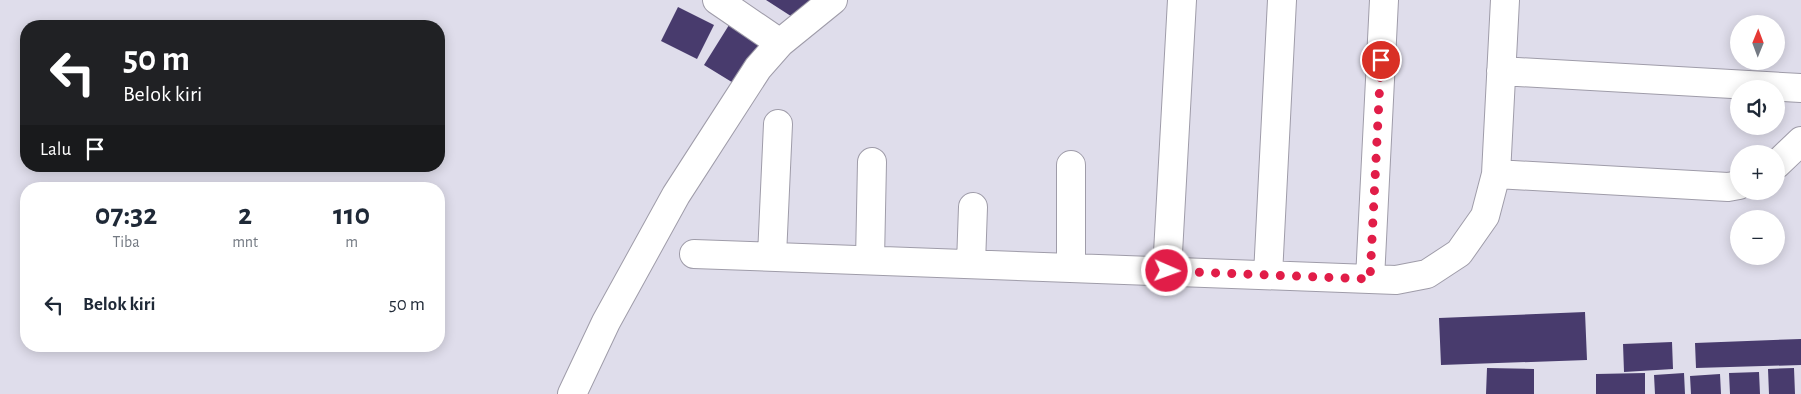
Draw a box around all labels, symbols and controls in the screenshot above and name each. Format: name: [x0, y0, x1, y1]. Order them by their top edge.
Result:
north arrow: [1730, 15, 1785, 70]
map controls: [1730, 15, 1785, 265]
pin: [1360, 39, 1402, 81]
icon: left: [40, 40, 105, 105]
text: 50 m: [123, 42, 190, 77]
icon: arrive: [1367, 46, 1395, 74]
button: sound: [1730, 80, 1785, 135]
text: Belok kiri: [123, 83, 202, 105]
icon: arrive: [81, 135, 109, 163]
text: Lalu: [40, 140, 71, 159]
button: +: [1730, 145, 1785, 200]
text: 07:32: [95, 200, 157, 230]
text: 2: [238, 200, 252, 230]
text: 110: [333, 200, 370, 230]
button: −: [1730, 210, 1785, 265]
text: Tiba: [112, 234, 140, 250]
text: mnt: [232, 234, 258, 250]
text: m: [345, 234, 358, 250]
position arrow: [1140, 244, 1192, 296]
icon: left: [40, 291, 68, 319]
text: Belok kiri: [83, 295, 155, 314]
text: 50 m: [389, 295, 425, 314]

